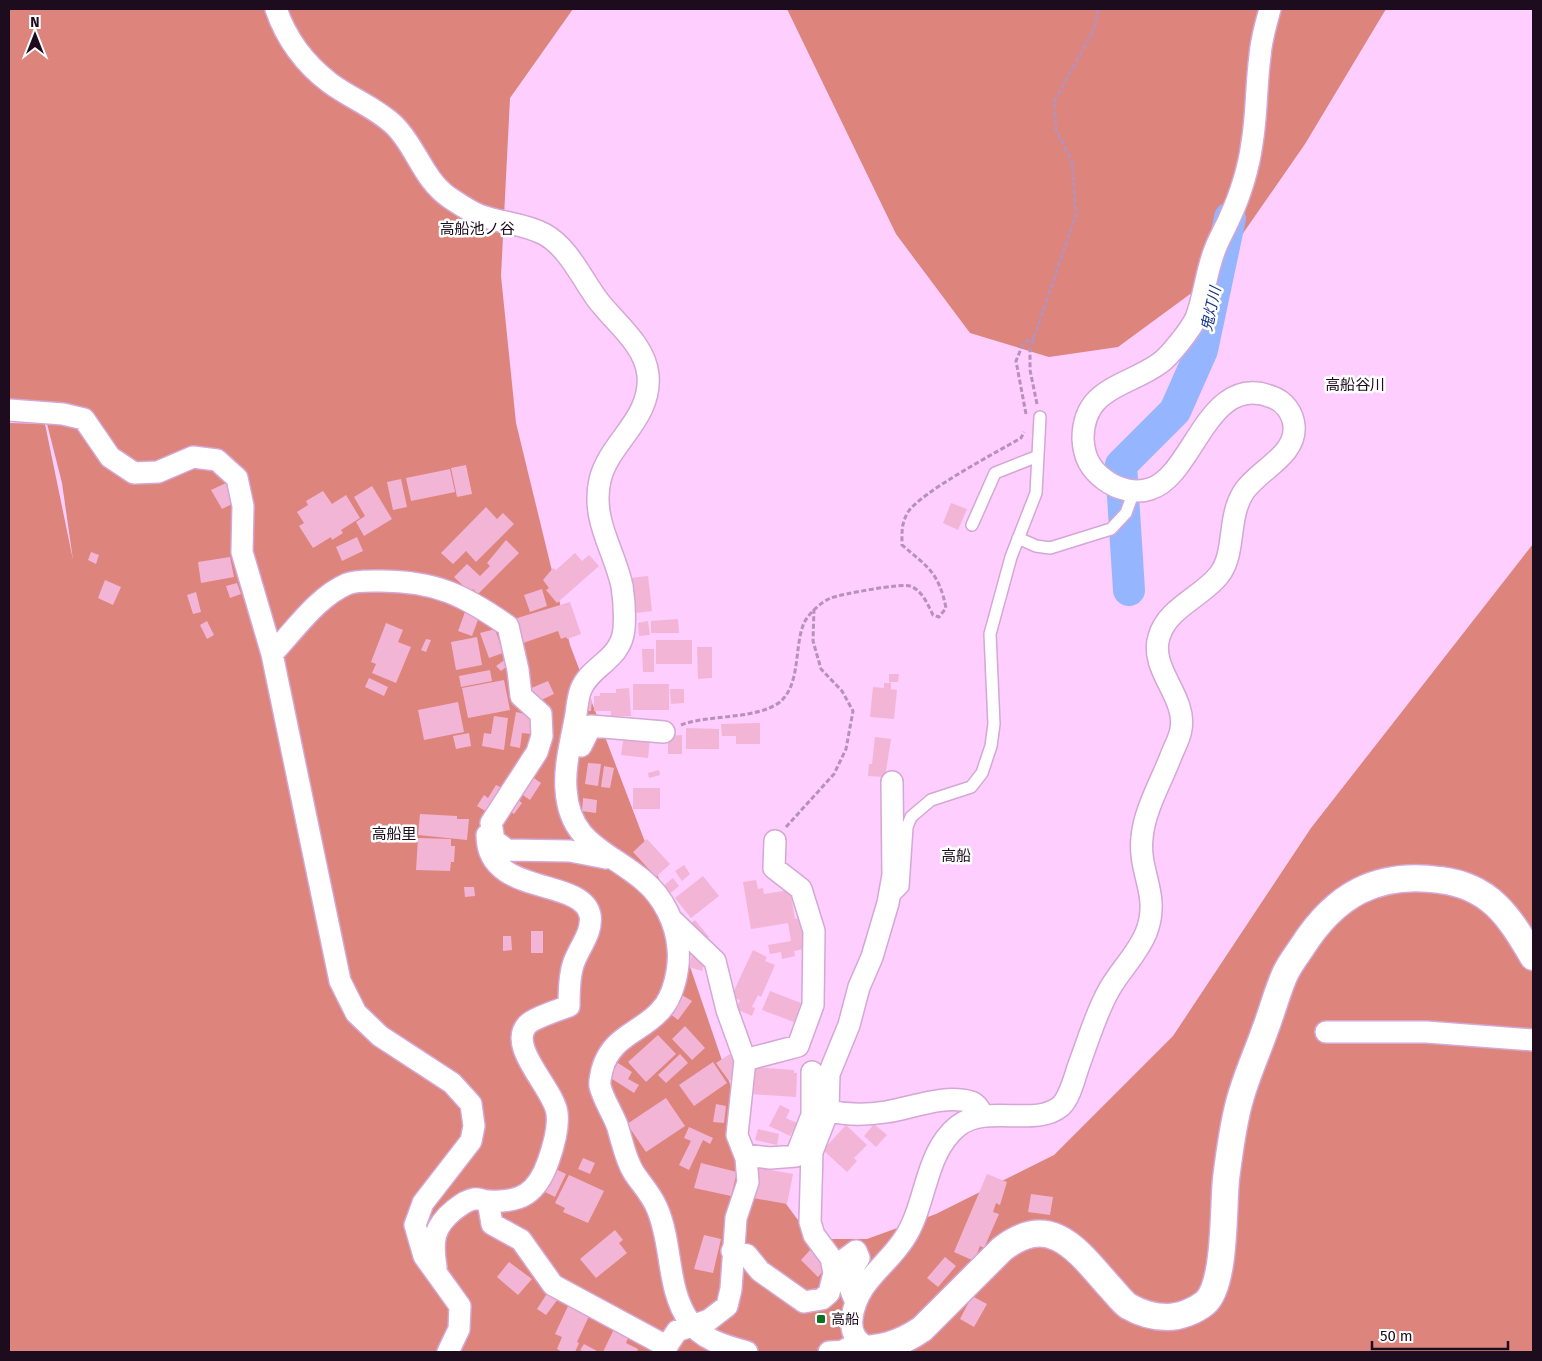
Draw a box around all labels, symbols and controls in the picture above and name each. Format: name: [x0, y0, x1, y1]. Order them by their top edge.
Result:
north arrow: [10, 10, 60, 60]
text: N: [30, 14, 40, 31]
district label: 高船池ノ谷: [439, 220, 515, 238]
water label: 鬼灯川: [1198, 283, 1225, 333]
district label: 高船谷川: [1325, 376, 1385, 394]
district label: 高船里: [371, 825, 417, 843]
district label: 高船: [941, 847, 971, 865]
place label: 高船: [831, 1311, 859, 1328]
marker: 高船: [815, 1313, 827, 1325]
scale bar: [1372, 1318, 1508, 1350]
text: 50 m: [1380, 1327, 1413, 1345]

